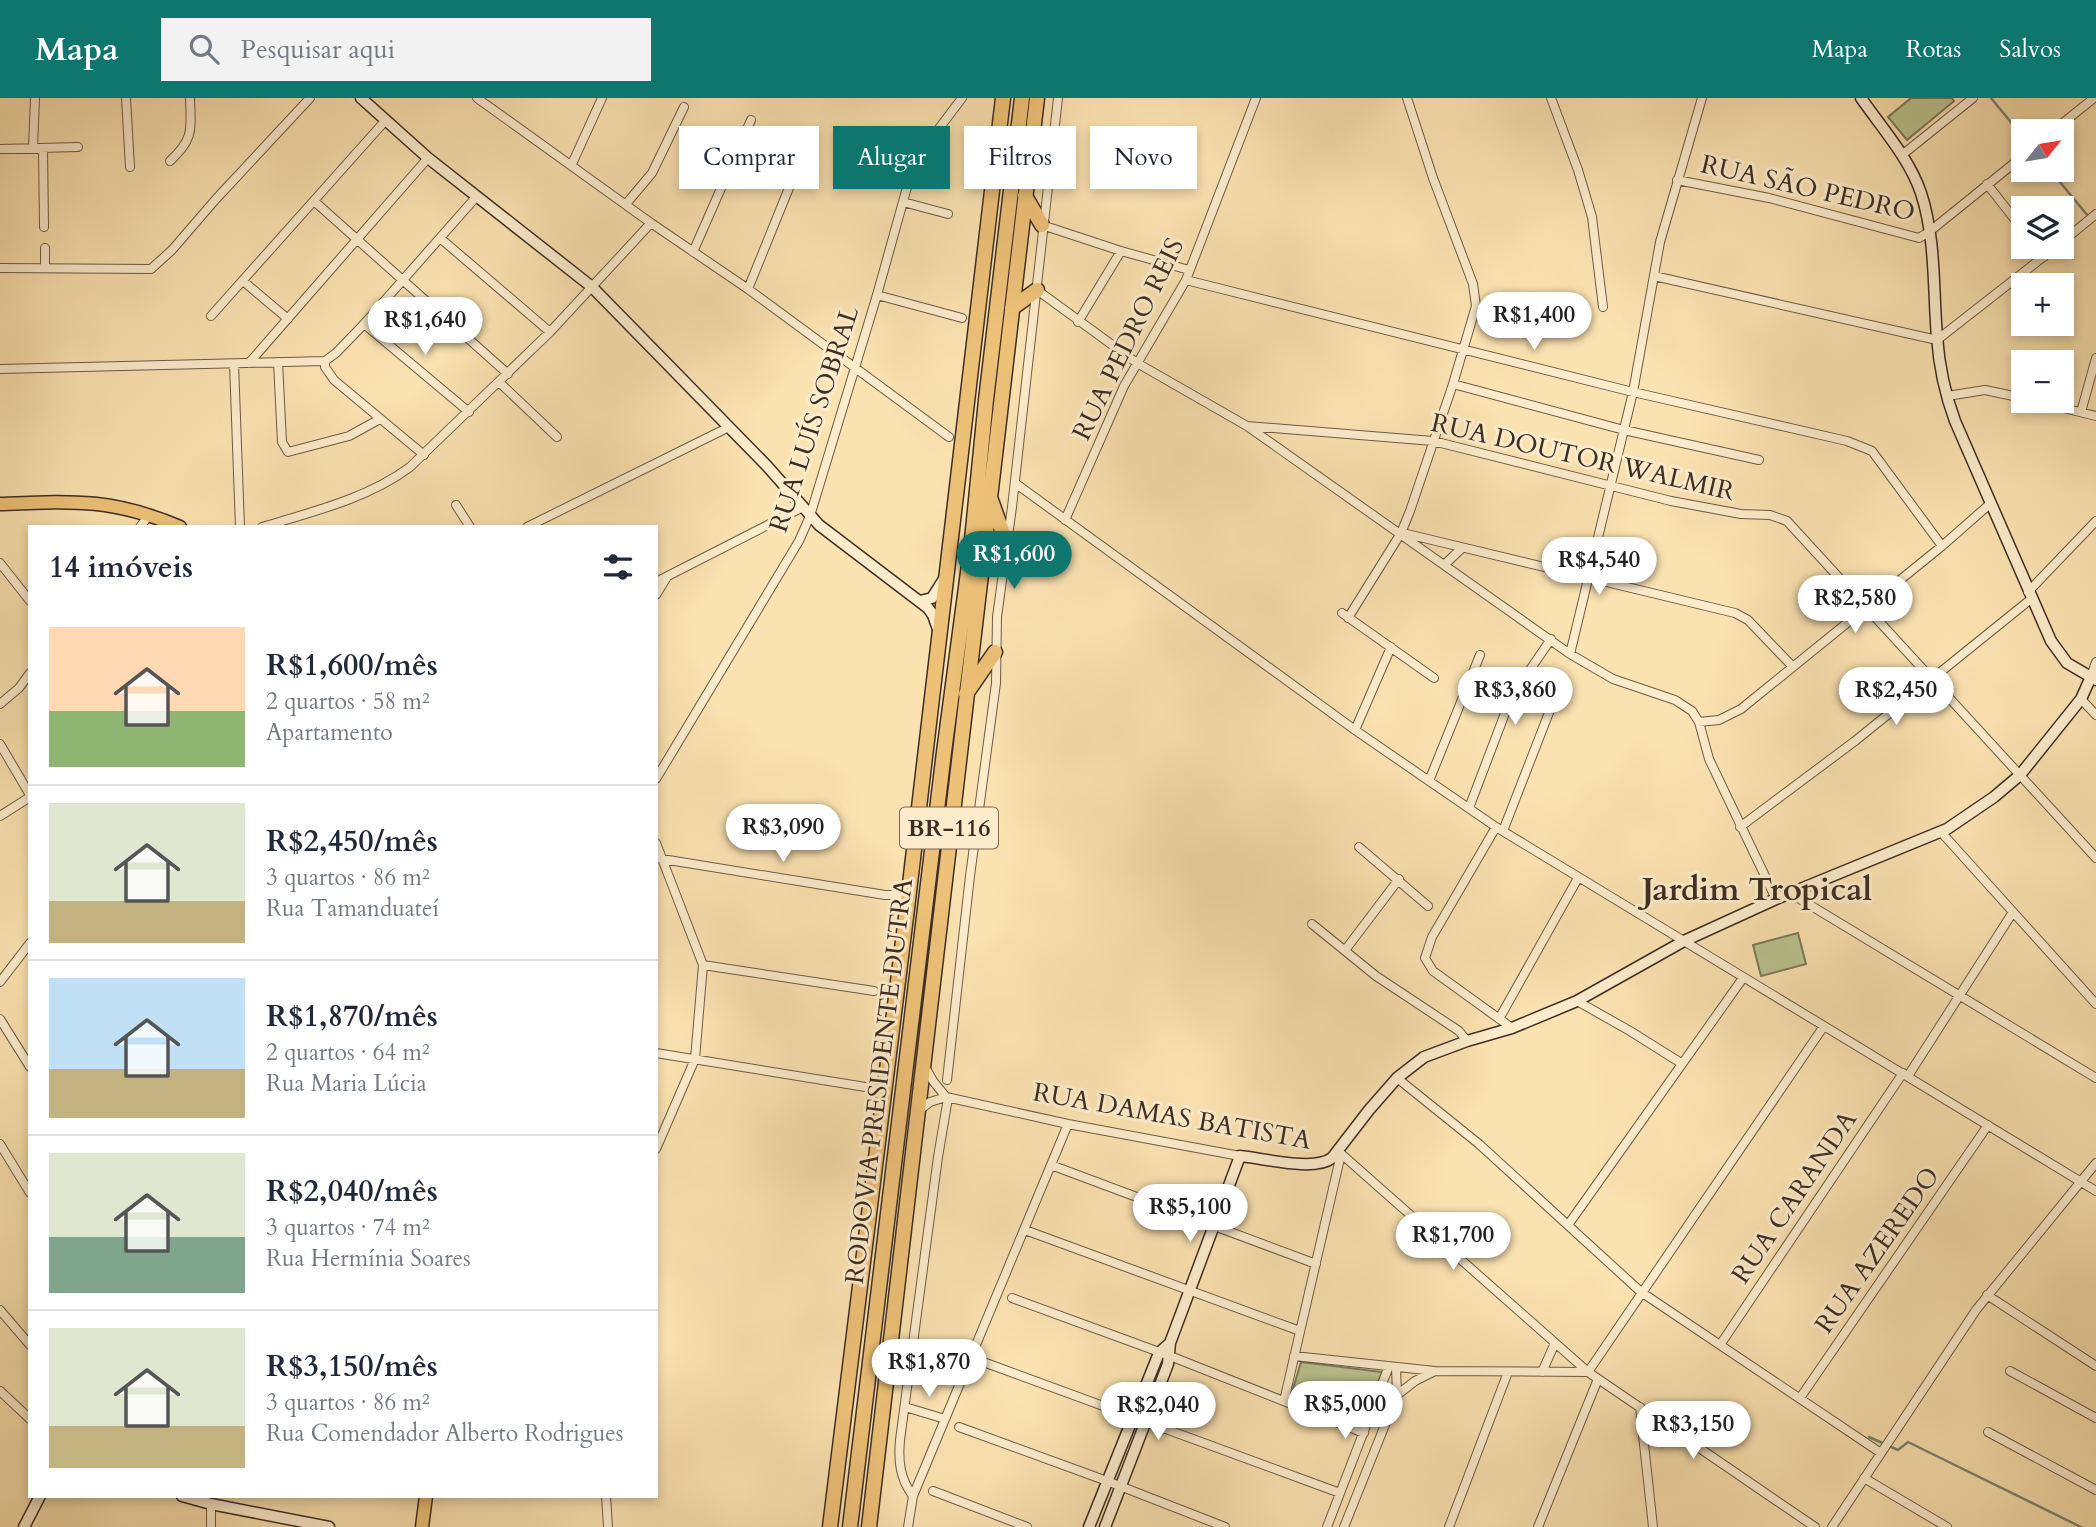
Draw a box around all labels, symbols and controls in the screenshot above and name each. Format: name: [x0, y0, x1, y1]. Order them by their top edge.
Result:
search box: [161, 18, 651, 81]
text: Mapa: [35, 27, 119, 72]
icon: search: [185, 30, 223, 68]
text: Pesquisar aqui: [241, 32, 395, 67]
text: Mapa: [1812, 33, 1868, 66]
text: Rotas: [1906, 33, 1961, 66]
text: Salvos: [1999, 33, 2061, 66]
north arrow: [2011, 119, 2074, 182]
map controls: [2011, 119, 2074, 413]
chip: Comprar: [679, 126, 819, 189]
chip: Alugar: [833, 126, 950, 189]
chip: Filtros: [964, 126, 1076, 189]
chip: Novo: [1090, 126, 1197, 189]
street label: RUA SÃO PEDRO: [1697, 146, 1919, 230]
button: layers: [2011, 196, 2074, 259]
street label: RUA PEDRO REIS: [1064, 232, 1192, 446]
button: +: [2011, 273, 2074, 336]
pin: R$1,400: [1469, 292, 1599, 352]
pin: R$1,640: [360, 298, 490, 357]
text: R$1,400: [1493, 299, 1575, 330]
street label: RUA LUÍS SOBRAL: [761, 301, 867, 537]
text: R$1,640: [384, 304, 466, 335]
button: −: [2011, 350, 2074, 413]
street label: RUA DOUTOR WALMIR: [1428, 405, 1738, 509]
pin: R$1,600: [949, 532, 1079, 591]
text: R$1,600: [973, 538, 1055, 569]
pin: R$4,540: [1534, 538, 1664, 597]
text: R$4,540: [1558, 544, 1640, 575]
text: 14 imóveis: [49, 547, 193, 588]
icon: filters: [599, 548, 637, 586]
pin: R$2,580: [1790, 575, 1920, 635]
text: R$2,580: [1814, 582, 1896, 613]
text: R$1,600/mês: [266, 645, 438, 686]
icon: home: [105, 655, 189, 739]
pin: R$3,860: [1450, 668, 1580, 727]
pin: R$2,450: [1831, 668, 1961, 727]
text: R$3,860: [1474, 674, 1556, 705]
text: R$2,450: [1855, 674, 1937, 705]
text: 2 quartos · 58 m²: [266, 686, 430, 717]
text: Apartamento: [266, 717, 393, 748]
pin: R$3,090: [718, 804, 848, 864]
road number: BR-116: [900, 808, 998, 848]
text: R$3,090: [742, 811, 824, 842]
text: R$2,450/mês: [266, 821, 438, 862]
icon: home: [105, 831, 189, 915]
text: 3 quartos · 86 m²: [266, 862, 430, 893]
district label: Jardim Tropical: [1637, 867, 1873, 912]
street label: RODOVIA PRESIDENTE DUTRA: [837, 876, 921, 1286]
text: Rua Tamanduateí: [266, 893, 439, 924]
text: R$1,870/mês: [266, 996, 438, 1037]
icon: home: [105, 1006, 189, 1090]
text: 2 quartos · 64 m²: [266, 1037, 430, 1068]
text: Rua Maria Lúcia: [266, 1068, 427, 1099]
street label: RUA DAMAS BATISTA: [1030, 1074, 1314, 1158]
street label: RUA CARANDA: [1723, 1103, 1865, 1290]
street label: RUA AZEREDO: [1807, 1160, 1947, 1340]
text: R$2,040/mês: [266, 1171, 438, 1212]
icon: home: [105, 1181, 189, 1265]
pin: R$5,100: [1125, 1184, 1255, 1244]
text: R$5,100: [1149, 1191, 1231, 1222]
text: 3 quartos · 74 m²: [266, 1212, 430, 1243]
pin: R$1,700: [1388, 1212, 1518, 1272]
text: R$1,700: [1412, 1219, 1494, 1250]
text: Rua Hermínia Soares: [266, 1243, 471, 1274]
pin: R$1,870: [864, 1340, 994, 1399]
text: R$3,150/mês: [266, 1346, 438, 1387]
text: R$1,870: [888, 1346, 970, 1377]
icon: home: [105, 1356, 189, 1440]
pin: R$2,040: [1093, 1382, 1223, 1442]
pin: R$5,000: [1280, 1382, 1410, 1441]
text: 3 quartos · 86 m²: [266, 1387, 430, 1418]
text: R$5,000: [1304, 1388, 1386, 1419]
text: R$2,040: [1117, 1389, 1199, 1420]
pin: R$3,150: [1628, 1402, 1758, 1461]
text: R$3,150: [1652, 1408, 1734, 1439]
text: Rua Comendador Alberto Rodrigues: [266, 1418, 623, 1449]

